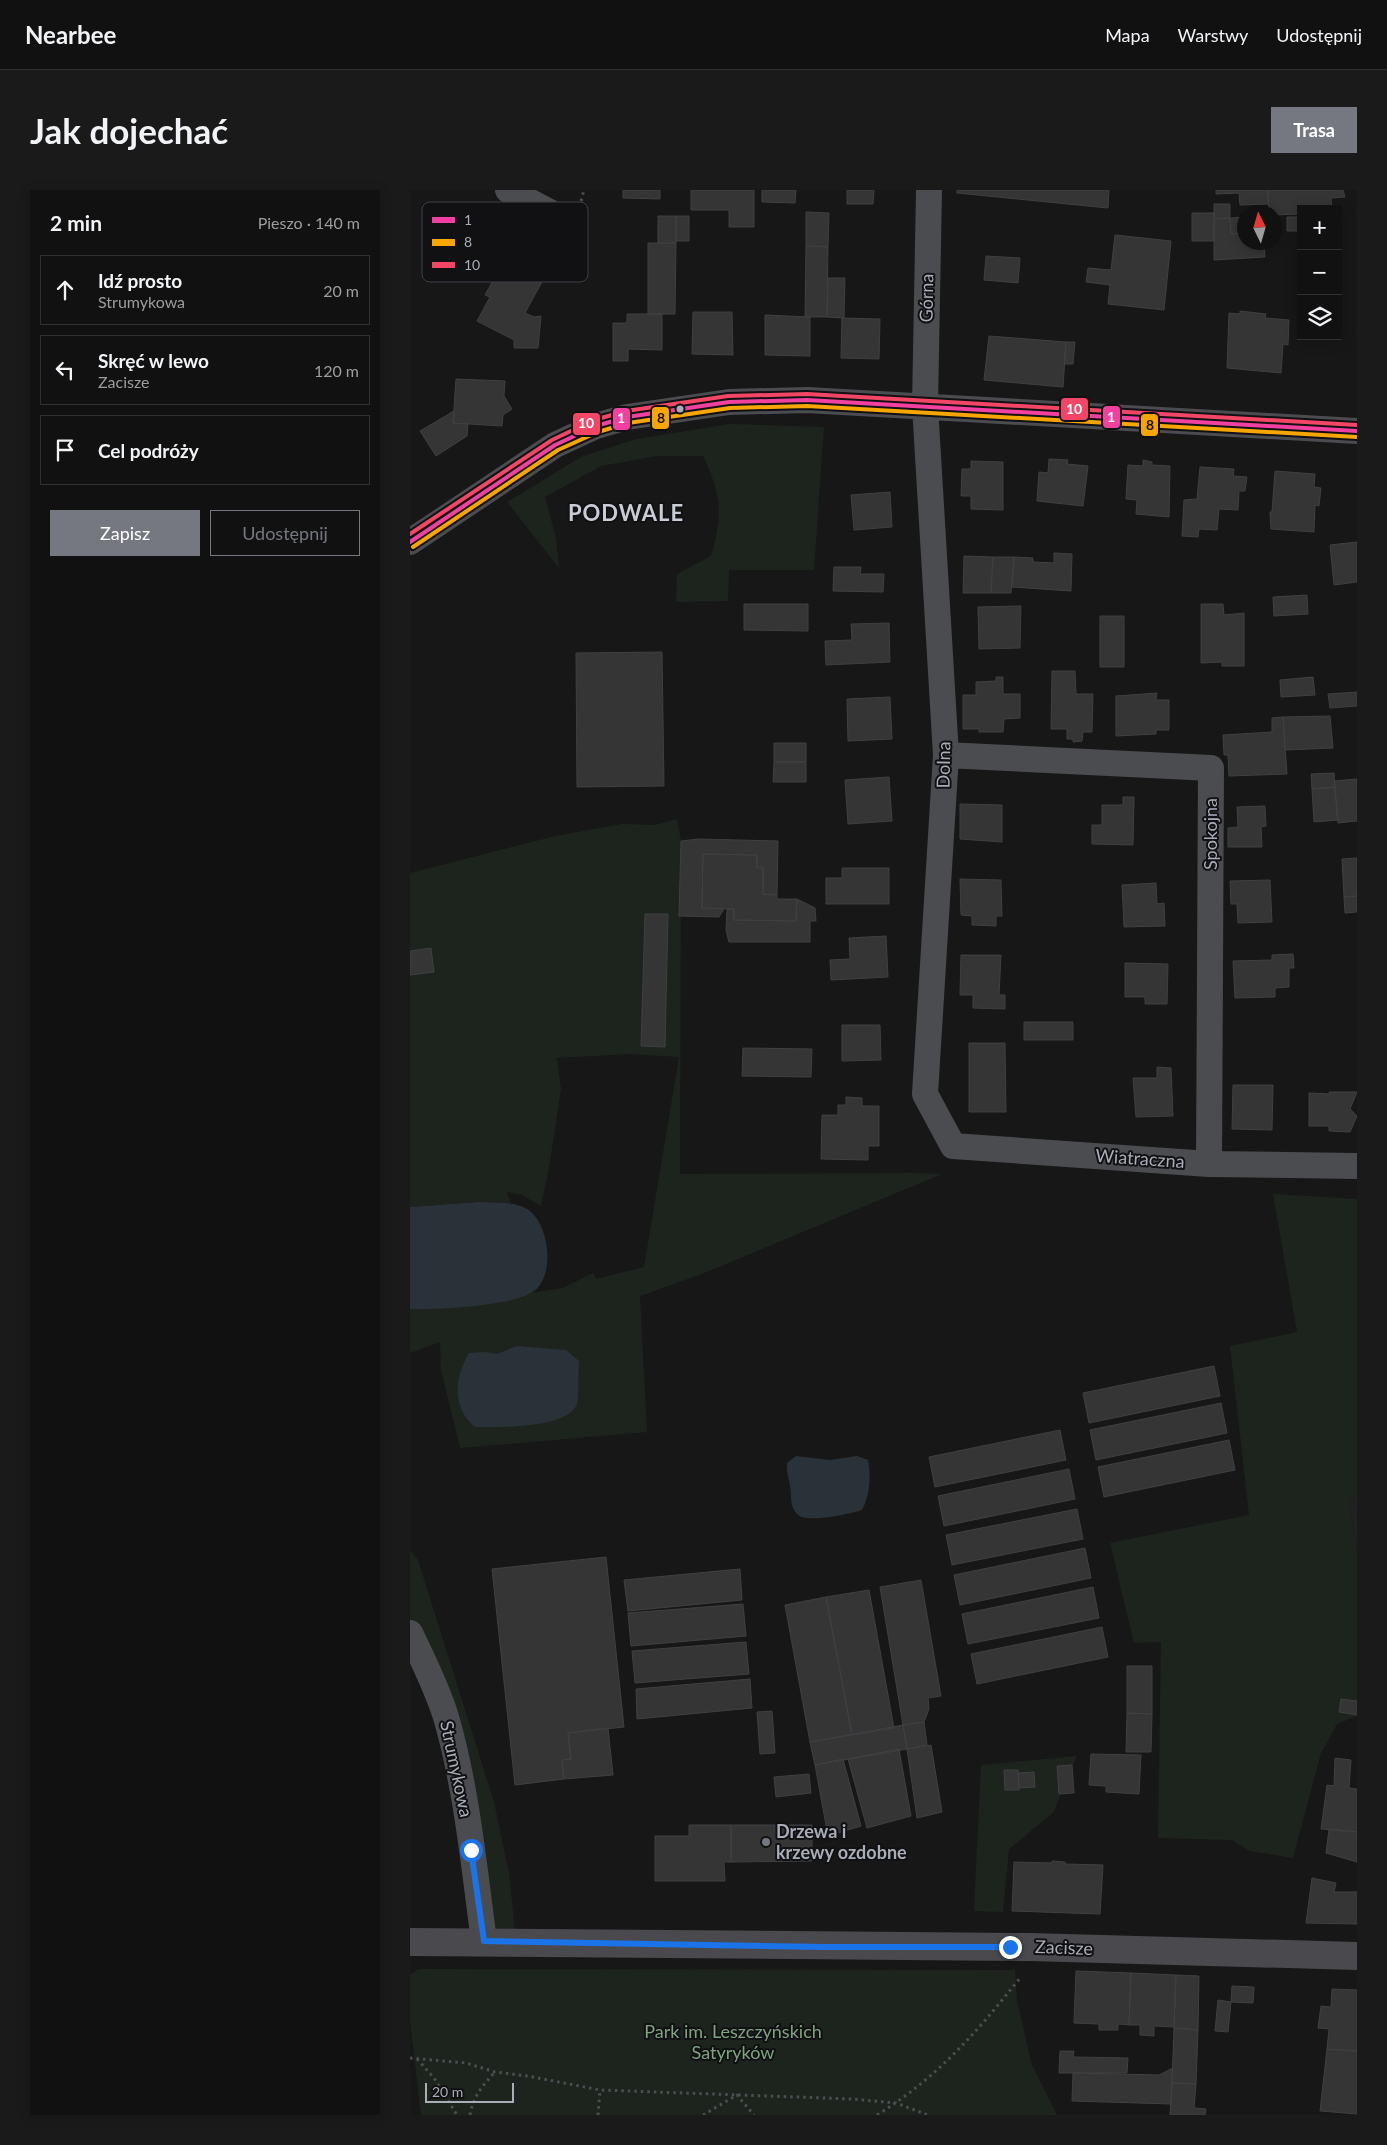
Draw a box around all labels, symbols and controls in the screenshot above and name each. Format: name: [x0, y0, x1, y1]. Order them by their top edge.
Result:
text: Nearbee: [25, 20, 116, 49]
text: Mapa: [1105, 24, 1150, 46]
text: Warstwy: [1178, 24, 1248, 46]
text: Udostępnij: [1276, 24, 1362, 46]
button: Trasa: [1271, 107, 1357, 153]
text: Jak dojechać: [30, 109, 228, 151]
legend: [422, 202, 588, 282]
north arrow: [1237, 205, 1282, 250]
map controls: [1297, 205, 1342, 340]
button: +: [1297, 205, 1342, 250]
text: 2 min: [50, 210, 102, 235]
text: 1: [464, 211, 472, 228]
text: Pieszo · 140 m: [258, 213, 360, 232]
text: 8: [464, 233, 472, 250]
button: −: [1297, 250, 1342, 295]
text: 10: [464, 256, 480, 273]
text: Idź prosto: [98, 269, 182, 292]
street label: Górna: [915, 273, 937, 323]
icon: ahead: [51, 276, 79, 304]
text: 20 m: [323, 281, 359, 300]
text: Strumykowa: [98, 292, 185, 311]
button: layers: [1297, 295, 1342, 340]
text: Skręć w lewo: [98, 349, 209, 372]
icon: left: [51, 356, 79, 384]
text: 120 m: [314, 361, 359, 380]
text: Zacisze: [98, 372, 149, 391]
line badge: 10: [1060, 397, 1089, 421]
text: 10: [1066, 400, 1082, 417]
unlabelled marker: [675, 404, 685, 414]
line badge: 1: [1102, 405, 1121, 429]
line badge: 8: [651, 406, 670, 430]
line badge: 1: [612, 407, 631, 431]
text: 1: [1107, 408, 1115, 425]
text: 1: [617, 409, 625, 426]
text: 8: [657, 409, 665, 426]
line badge: 10: [572, 412, 601, 436]
line badge: 8: [1140, 413, 1159, 437]
text: 10: [578, 414, 594, 431]
text: 8: [1146, 416, 1154, 433]
icon: arrive: [51, 436, 79, 464]
text: Cel podróży: [98, 439, 199, 462]
district label: PODWALE: [568, 499, 684, 526]
button: Zapisz: [50, 510, 200, 556]
button: Udostępnij: [210, 510, 360, 556]
street label: Dolna: [932, 741, 954, 789]
street label: Spokojna: [1199, 798, 1221, 870]
street label: Wiatraczna: [1095, 1144, 1185, 1172]
street label: Strumykowa: [436, 1719, 478, 1819]
place label: Drzewa i krzewy ozdobne: [776, 1820, 907, 1863]
marker: Drzewa i krzewy ozdobne: [760, 1836, 772, 1848]
route start: [460, 1839, 483, 1862]
street label: Zacisze: [1035, 1935, 1093, 1959]
route end: [999, 1936, 1022, 1959]
park label: Park im. Leszczyńskich Satyryków: [644, 2020, 822, 2063]
scale bar: [425, 2080, 514, 2103]
text: 20 m: [432, 2083, 463, 2100]

